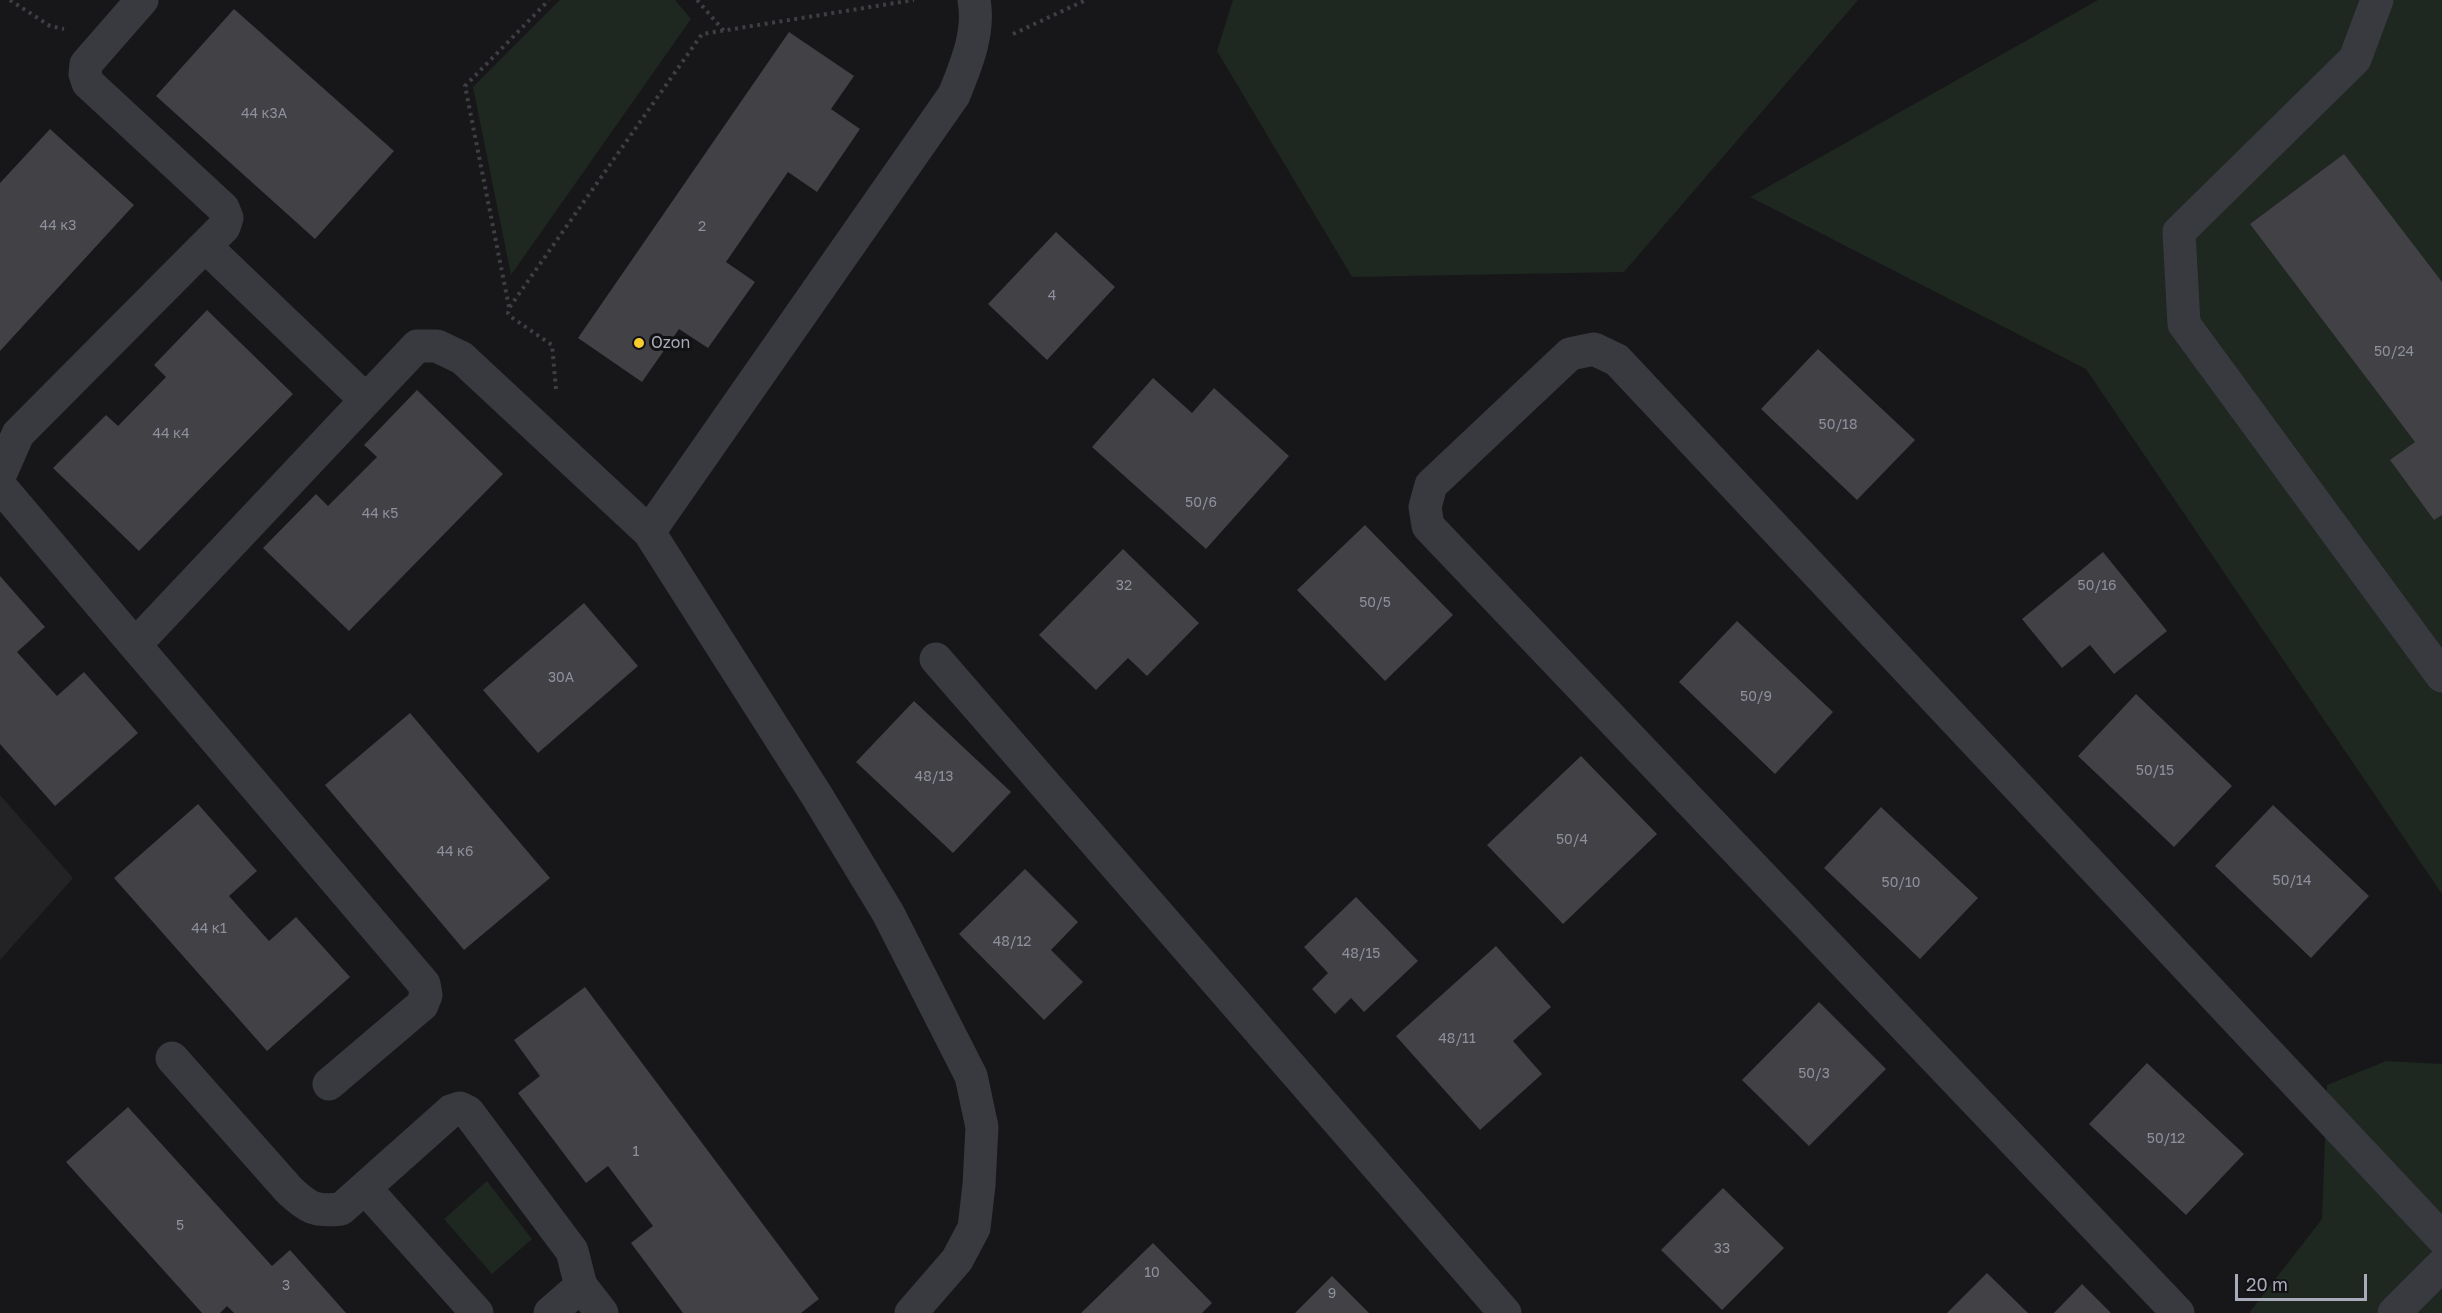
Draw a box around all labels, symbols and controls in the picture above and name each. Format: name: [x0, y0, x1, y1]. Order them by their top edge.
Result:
house number: 44 к3А: [241, 106, 287, 122]
house number: 44 к3: [40, 218, 76, 234]
house number: 2: [698, 219, 706, 235]
house number: 4: [1048, 288, 1056, 304]
place label: Ozon: [651, 333, 690, 353]
marker: Ozon: [632, 336, 646, 350]
house number: 50/24: [2374, 344, 2414, 360]
house number: 50/18: [1819, 417, 1857, 433]
house number: 44 к4: [152, 426, 190, 442]
house number: 50/6: [1185, 495, 1217, 511]
house number: 44 к5: [362, 506, 398, 522]
house number: 32: [1116, 578, 1132, 594]
house number: 50/16: [2078, 578, 2116, 594]
house number: 50/5: [1359, 595, 1391, 611]
house number: 30А: [548, 670, 574, 686]
house number: 50/9: [1740, 689, 1772, 705]
house number: 50/15: [2136, 763, 2174, 779]
house number: 48/13: [915, 769, 953, 785]
house number: 50/4: [1556, 832, 1588, 848]
house number: 44 к6: [436, 844, 474, 860]
house number: 50/14: [2273, 873, 2311, 889]
house number: 50/10: [1882, 875, 1920, 891]
house number: 44 к1: [191, 921, 227, 937]
house number: 48/12: [993, 934, 1031, 950]
house number: 48/15: [1342, 946, 1380, 962]
house number: 48/11: [1438, 1031, 1476, 1047]
house number: 50/3: [1798, 1066, 1830, 1082]
house number: 50/12: [2147, 1131, 2185, 1147]
house number: 1: [633, 1144, 639, 1160]
house number: 5: [176, 1218, 184, 1234]
house number: 33: [1714, 1241, 1730, 1257]
scale bar: [2238, 1262, 2370, 1300]
house number: 10: [1144, 1265, 1160, 1281]
text: 20 m: [2246, 1273, 2288, 1295]
house number: 3: [282, 1278, 290, 1294]
house number: 9: [1328, 1286, 1336, 1302]

